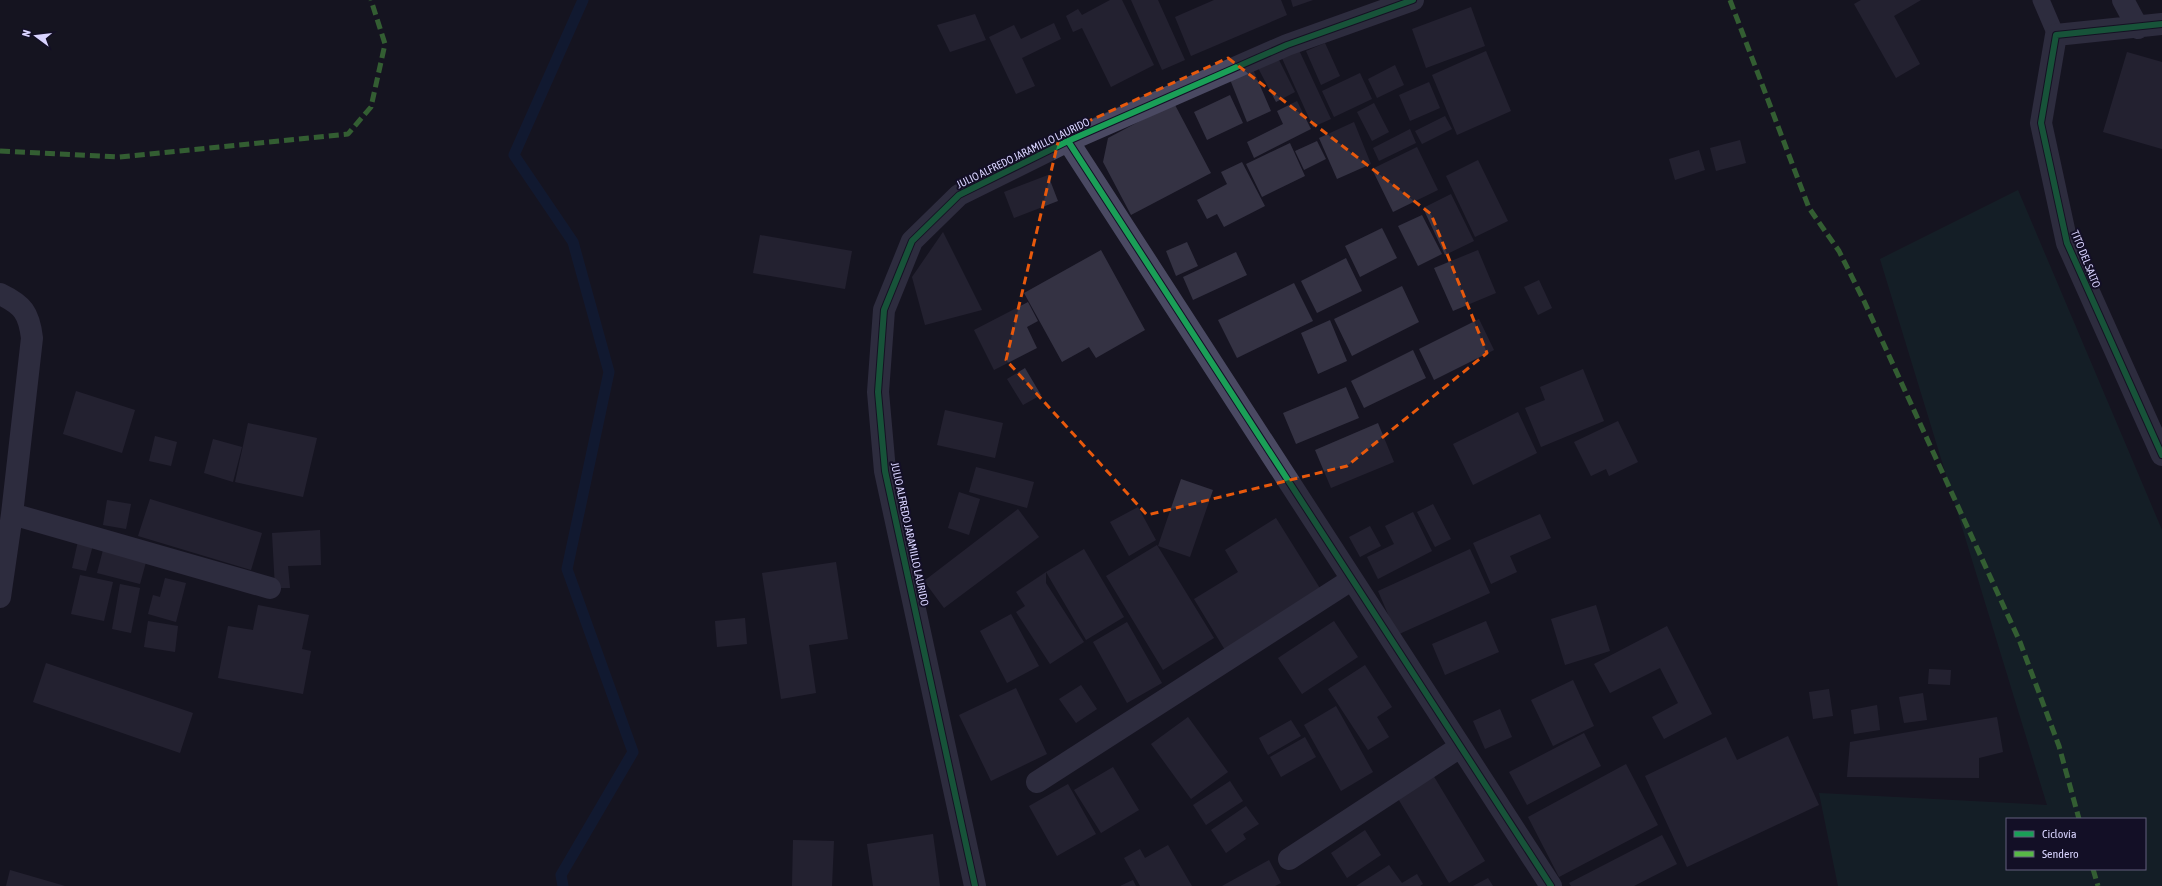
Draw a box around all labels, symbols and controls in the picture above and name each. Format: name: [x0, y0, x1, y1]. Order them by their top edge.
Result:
north arrow: [16, 16, 56, 56]
text: N: [20, 29, 33, 38]
street label: JULIO ALFREDO JARAMILLO LAURIDO: [954, 115, 1092, 191]
street label: TITO DEL SALTO: [2069, 228, 2103, 290]
street label: JULIO ALFREDO JARAMILLO LAURIDO: [889, 461, 931, 607]
legend: [2006, 818, 2146, 870]
text: Ciclovía: [2042, 827, 2076, 841]
text: Sendero: [2042, 847, 2079, 861]

